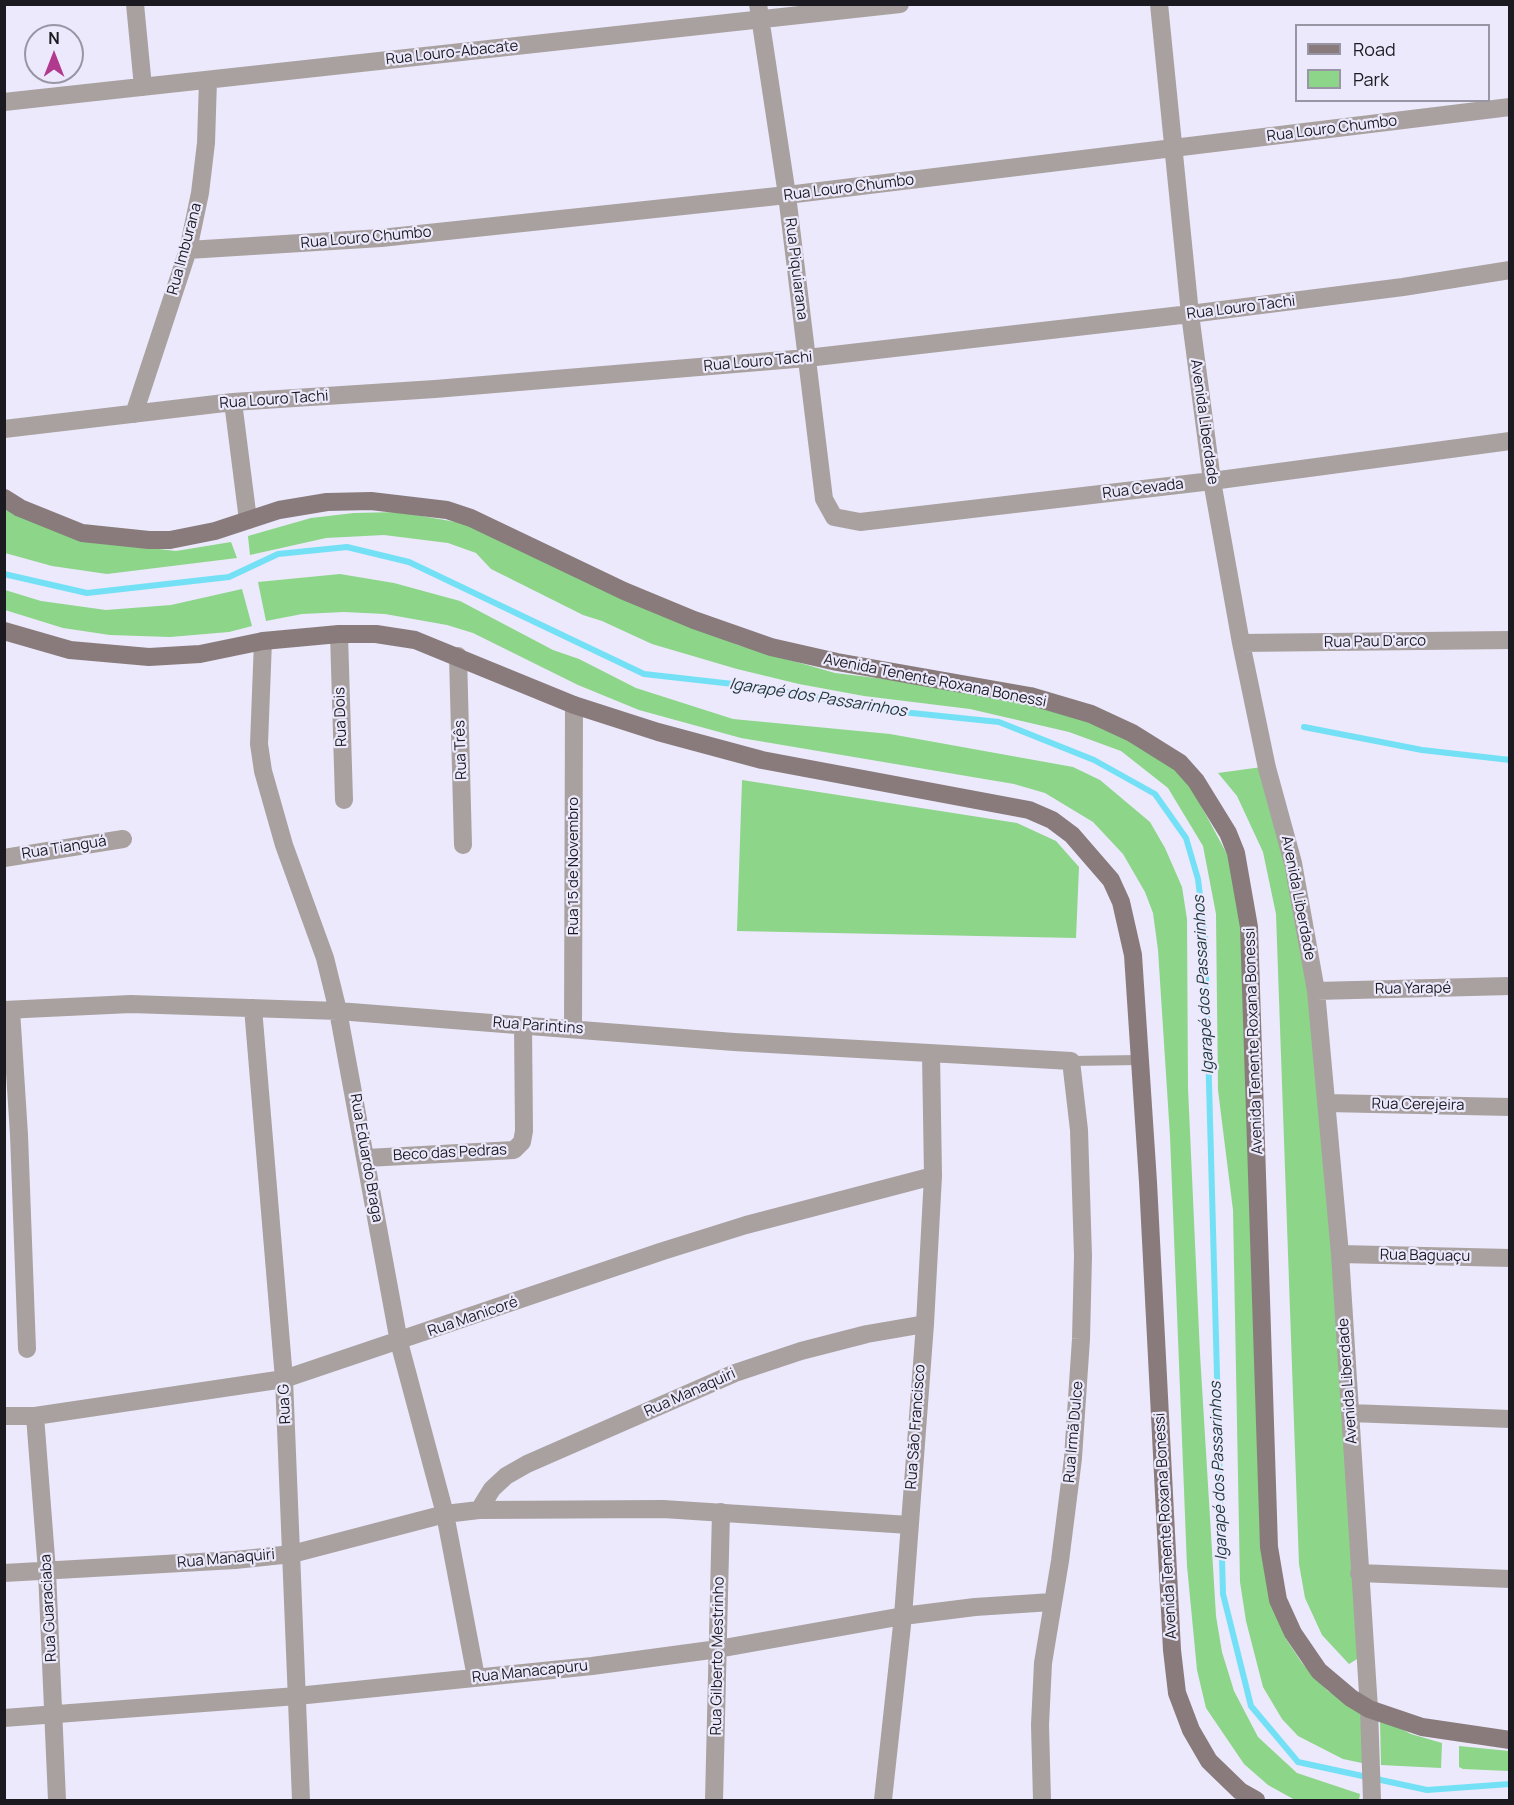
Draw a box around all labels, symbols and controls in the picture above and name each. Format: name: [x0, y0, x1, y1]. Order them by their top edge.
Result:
north arrow: [24, 24, 84, 84]
legend: [1295, 24, 1490, 102]
text: N: [48, 27, 60, 49]
street label: Rua Louro-Abacate: [385, 37, 519, 69]
text: Road: [1353, 37, 1396, 61]
text: Park: [1353, 67, 1389, 91]
street label: Rua Louro Chumbo: [1266, 112, 1398, 146]
street label: Rua Louro Chumbo: [783, 171, 915, 205]
street label: Rua Imburana: [164, 201, 206, 297]
street label: Rua Piquiarana: [781, 217, 811, 321]
street label: Rua Louro Chumbo: [300, 223, 432, 253]
street label: Rua Louro Tachi: [1186, 292, 1296, 324]
street label: Rua Louro Tachi: [703, 348, 813, 376]
street label: Avenida Liberdade: [1186, 358, 1222, 486]
street label: Rua Louro Tachi: [219, 387, 329, 413]
street label: Rua Cevada: [1101, 475, 1185, 503]
street label: Rua Pau D'arco: [1324, 632, 1426, 652]
street label: Avenida Tenente Roxana Bonessi: [822, 651, 1048, 711]
water label: Igarapé dos Passarinhos: [728, 675, 908, 721]
street label: Rua Dois: [331, 687, 351, 747]
street label: Rua Três: [451, 720, 471, 780]
street label: Rua 15 de Novembro: [565, 797, 583, 935]
street label: Rua Tianguá: [20, 832, 108, 864]
street label: Avenida Liberdade: [1277, 834, 1319, 962]
water label: Igarapé dos Passarinhos: [1190, 895, 1218, 1075]
street label: Avenida Tenente Roxana Bonessi: [1241, 927, 1267, 1155]
street label: Rua Yarapé: [1375, 979, 1451, 999]
street label: Rua Parintins: [492, 1014, 584, 1038]
street label: Rua Eduardo Braga: [346, 1092, 386, 1224]
street label: Rua Cerejeira: [1372, 1095, 1464, 1115]
street label: Beco das Pedras: [393, 1141, 507, 1165]
street label: Rua Baguaçu: [1380, 1246, 1470, 1266]
street label: Rua Manicoré: [426, 1293, 520, 1341]
street label: Avenida Liberdade: [1335, 1317, 1361, 1445]
street label: Rua São Francisco: [903, 1364, 929, 1490]
street label: Rua Manaquiri: [642, 1365, 738, 1421]
street label: Rua Irmã Dulce: [1061, 1380, 1087, 1484]
water label: Igarapé dos Passarinhos: [1206, 1381, 1232, 1561]
street label: Rua G: [275, 1383, 295, 1425]
street label: Avenida Tenente Roxana Bonessi: [1151, 1412, 1181, 1640]
street label: Rua Manaquiri: [176, 1546, 276, 1572]
street label: Rua Guaraciaba: [37, 1554, 61, 1662]
street label: Rua Gilberto Mestrinho: [708, 1576, 728, 1736]
street label: Rua Manacapuru: [471, 1657, 589, 1687]

